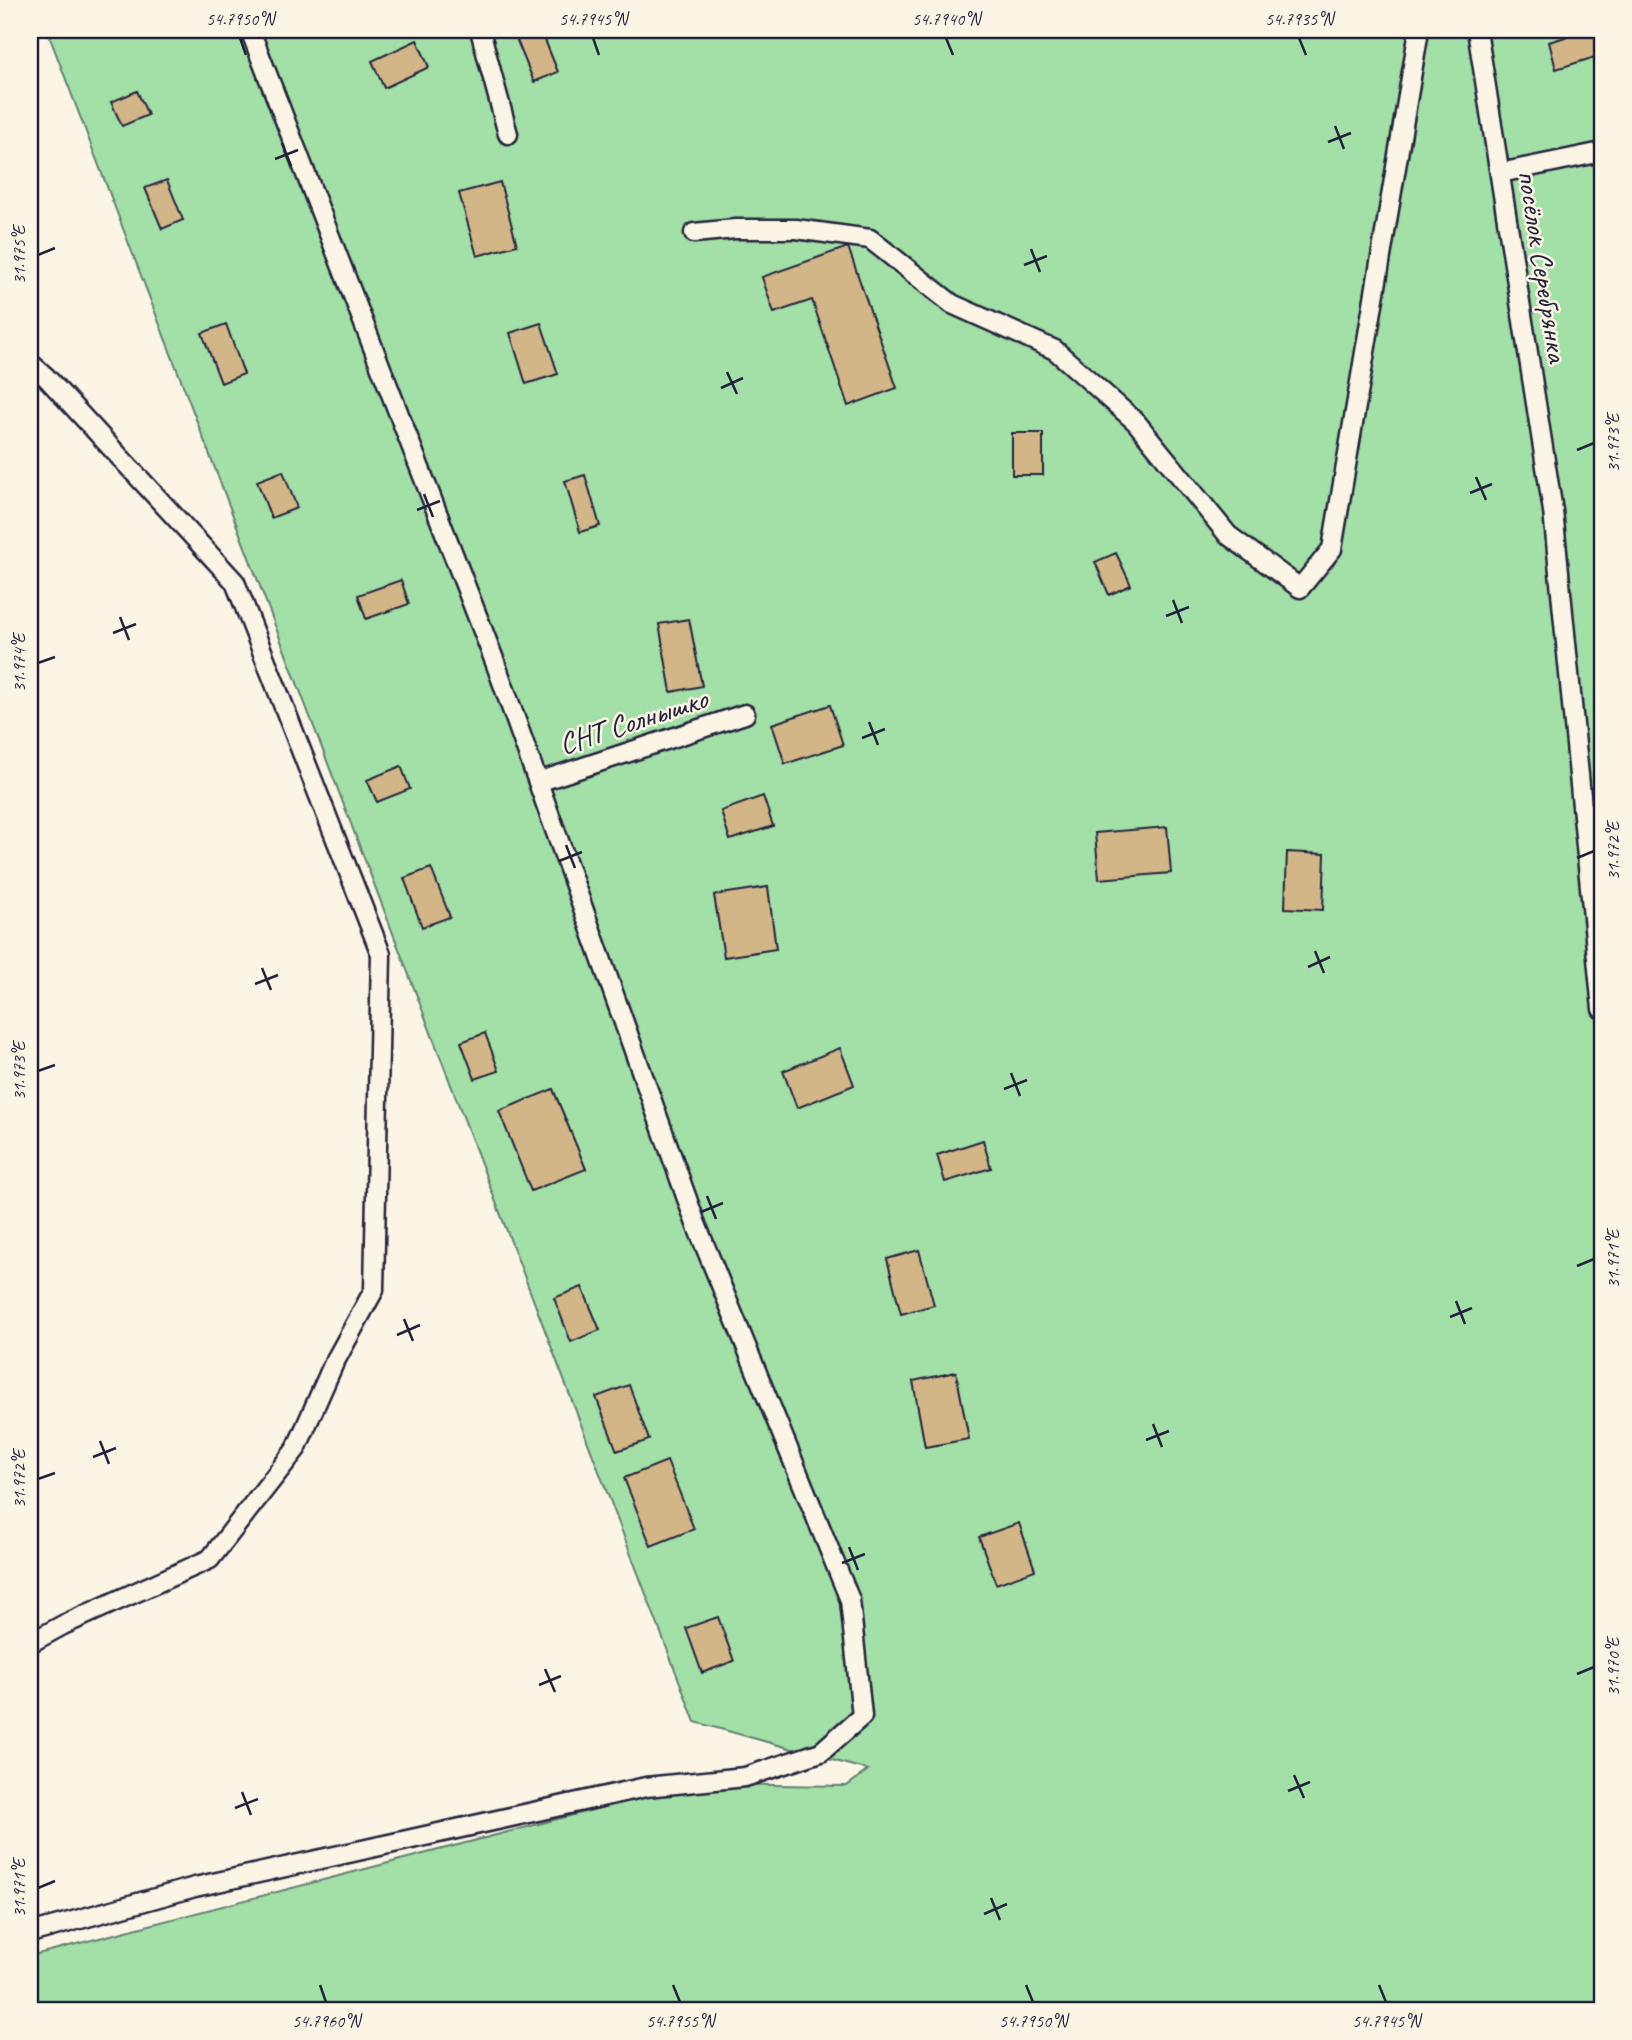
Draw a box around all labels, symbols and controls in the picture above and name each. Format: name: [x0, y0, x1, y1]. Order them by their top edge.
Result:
text: 54.7950°N: [206, 8, 277, 30]
text: 54.7945°N: [559, 8, 630, 30]
text: 54.7940°N: [912, 8, 983, 30]
text: 54.7935°N: [1265, 8, 1336, 30]
street label: посёлок Серебрянка: [1509, 167, 1577, 367]
text: 31.975°E: [8, 223, 30, 284]
text: 31.973°E: [1602, 411, 1624, 472]
text: 31.974°E: [8, 631, 30, 692]
street label: СНТ Солнышко: [554, 679, 713, 763]
text: 31.972°E: [1602, 819, 1624, 880]
text: 31.973°E: [8, 1039, 30, 1100]
text: 31.971°E: [1602, 1227, 1624, 1288]
text: 31.972°E: [8, 1447, 30, 1508]
text: 31.970°E: [1602, 1635, 1624, 1696]
text: 31.971°E: [8, 1856, 30, 1917]
text: 54.7960°N: [292, 2010, 363, 2032]
text: 54.7955°N: [646, 2010, 717, 2032]
text: 54.7950°N: [999, 2010, 1070, 2032]
text: 54.7945°N: [1352, 2010, 1423, 2032]

